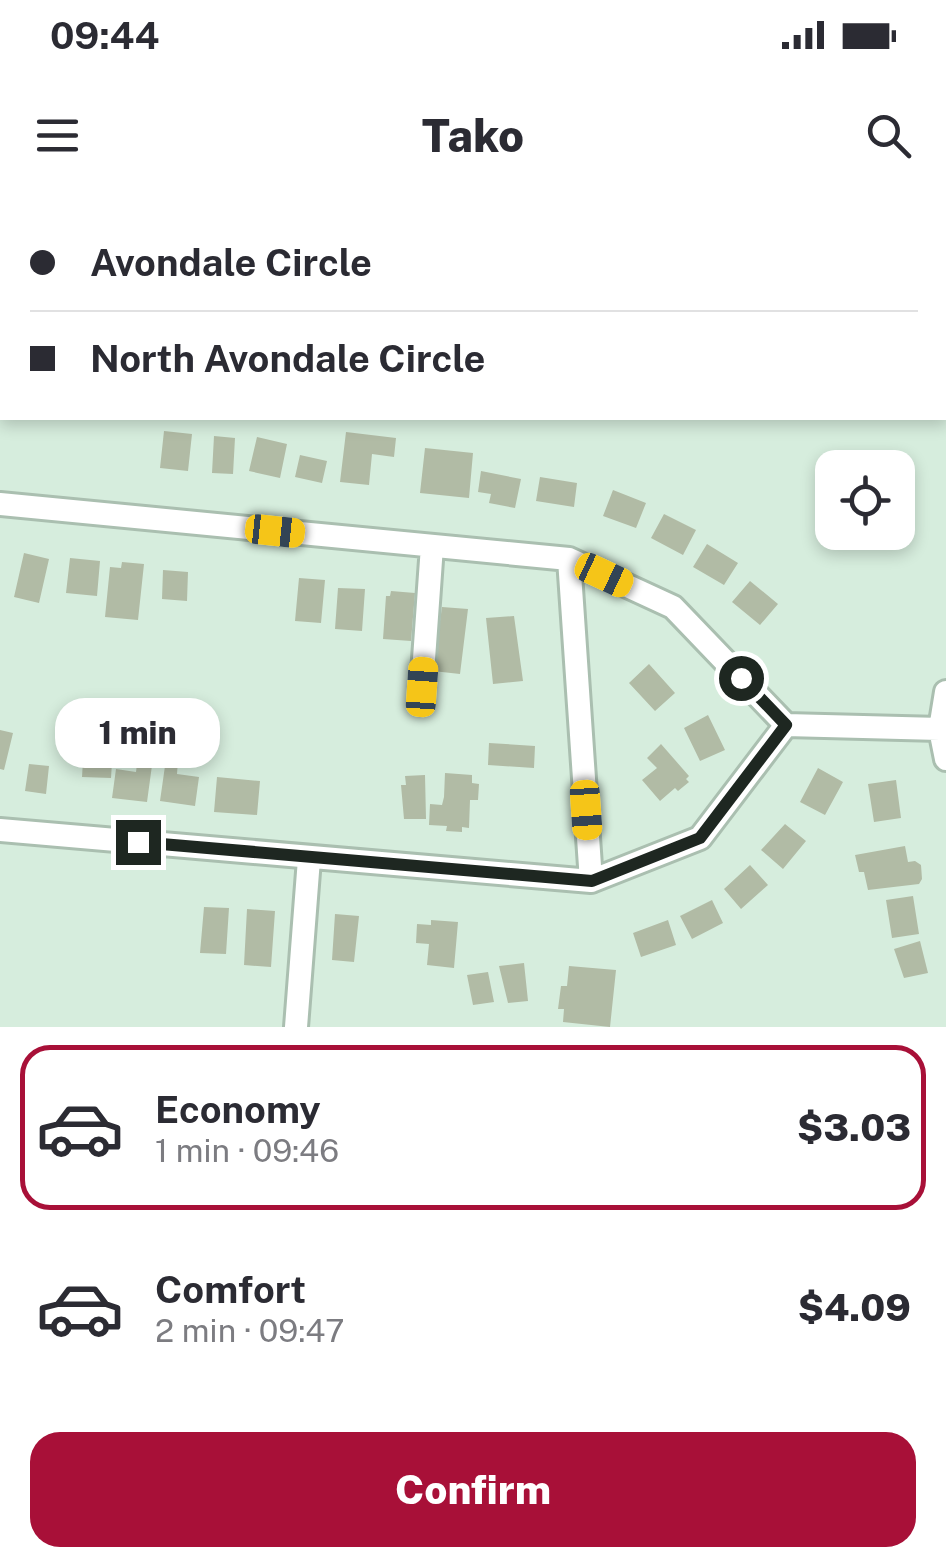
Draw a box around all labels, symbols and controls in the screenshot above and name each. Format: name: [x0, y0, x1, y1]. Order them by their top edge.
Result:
text: 09:44: [50, 13, 159, 58]
icon: menu: [30, 108, 85, 163]
icon: search: [861, 108, 916, 163]
text: Tako: [422, 109, 524, 162]
text: Avondale Circle: [90, 240, 372, 285]
text: North Avondale Circle: [90, 336, 485, 381]
map controls: [815, 450, 915, 550]
button: locate: [815, 450, 915, 550]
car: [244, 513, 306, 549]
car: [570, 549, 638, 601]
car: [405, 656, 439, 718]
route start: [719, 656, 764, 701]
callout: 1 min: [56, 697, 220, 767]
text: 1 min: [98, 714, 177, 751]
car: [569, 779, 603, 841]
route end: [116, 820, 161, 865]
icon: car: [35, 1083, 125, 1173]
text: Economy: [155, 1087, 321, 1132]
text: $3.03: [797, 1105, 911, 1150]
text: 1 min · 09:46: [155, 1132, 339, 1169]
icon: car: [35, 1263, 125, 1353]
text: Comfort: [155, 1267, 306, 1312]
text: $4.09: [798, 1285, 911, 1330]
text: 2 min · 09:47: [155, 1312, 345, 1349]
button: Confirm: [30, 1432, 916, 1547]

